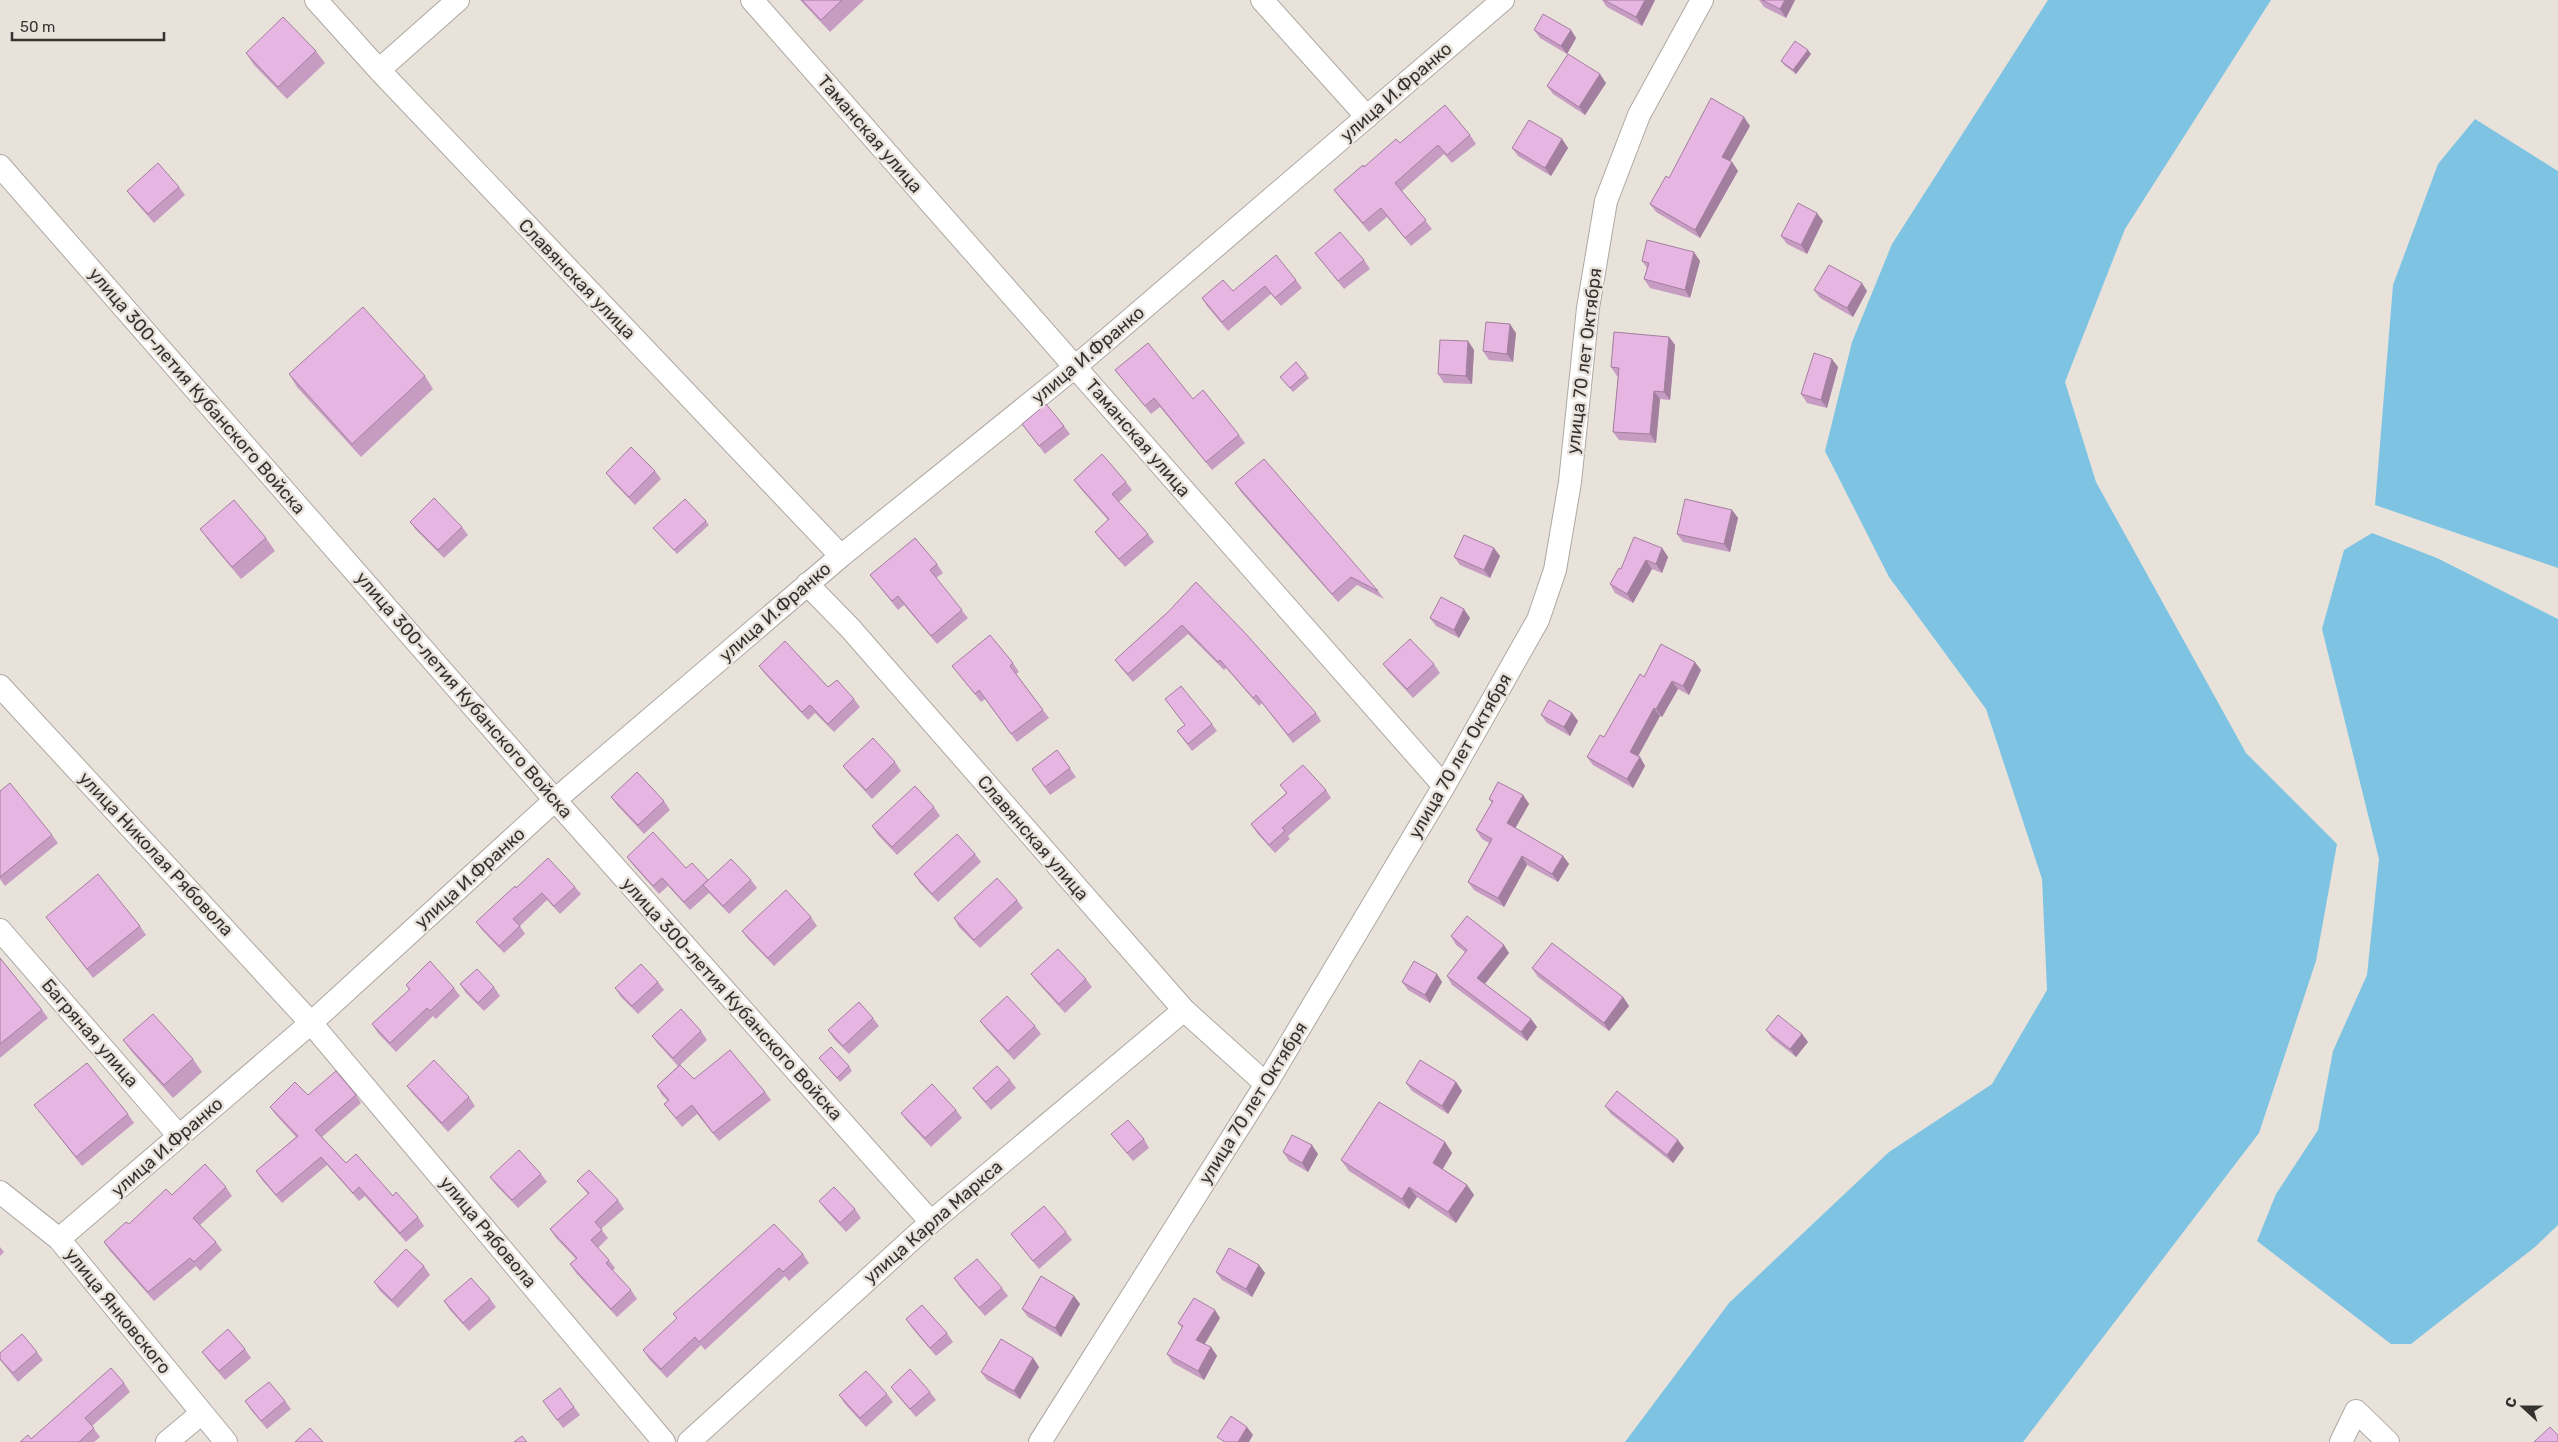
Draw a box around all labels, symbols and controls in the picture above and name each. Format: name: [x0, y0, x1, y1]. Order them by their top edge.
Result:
scale bar: [12, 10, 165, 42]
text: 50 m: [20, 18, 55, 36]
street label: улица И.Франко: [1336, 38, 1456, 146]
street label: Таманская улица: [813, 71, 927, 197]
street label: Славянская улица: [514, 214, 640, 344]
street label: улица 300-летия Кубанского Войска: [84, 263, 310, 519]
street label: улица 70 лет Октября: [1562, 267, 1606, 455]
street label: улица И.Франко: [1027, 301, 1149, 409]
street label: Таманская улица: [1081, 375, 1195, 501]
street label: улица И.Франко: [715, 558, 835, 666]
street label: улица 300-летия Кубанского Войска: [351, 567, 577, 823]
street label: улица 70 лет Октября: [1404, 669, 1516, 843]
street label: улица Николая Рябовола: [74, 767, 238, 941]
street label: Славянская улица: [973, 771, 1093, 905]
street label: улица И.Франко: [410, 823, 530, 933]
street label: улица 300-летия Кубанского Войска: [617, 873, 847, 1125]
street label: Багряная улица: [37, 974, 143, 1092]
street label: улица 70 лет Октября: [1194, 1018, 1312, 1188]
street label: улица И.Франко: [107, 1093, 227, 1201]
street label: улица Карла Маркса: [859, 1156, 1007, 1288]
street label: улица Рябовола: [435, 1172, 541, 1292]
street label: улица Янковского: [60, 1243, 176, 1379]
north arrow: [2498, 1382, 2548, 1432]
text: С: [2502, 1395, 2521, 1410]

